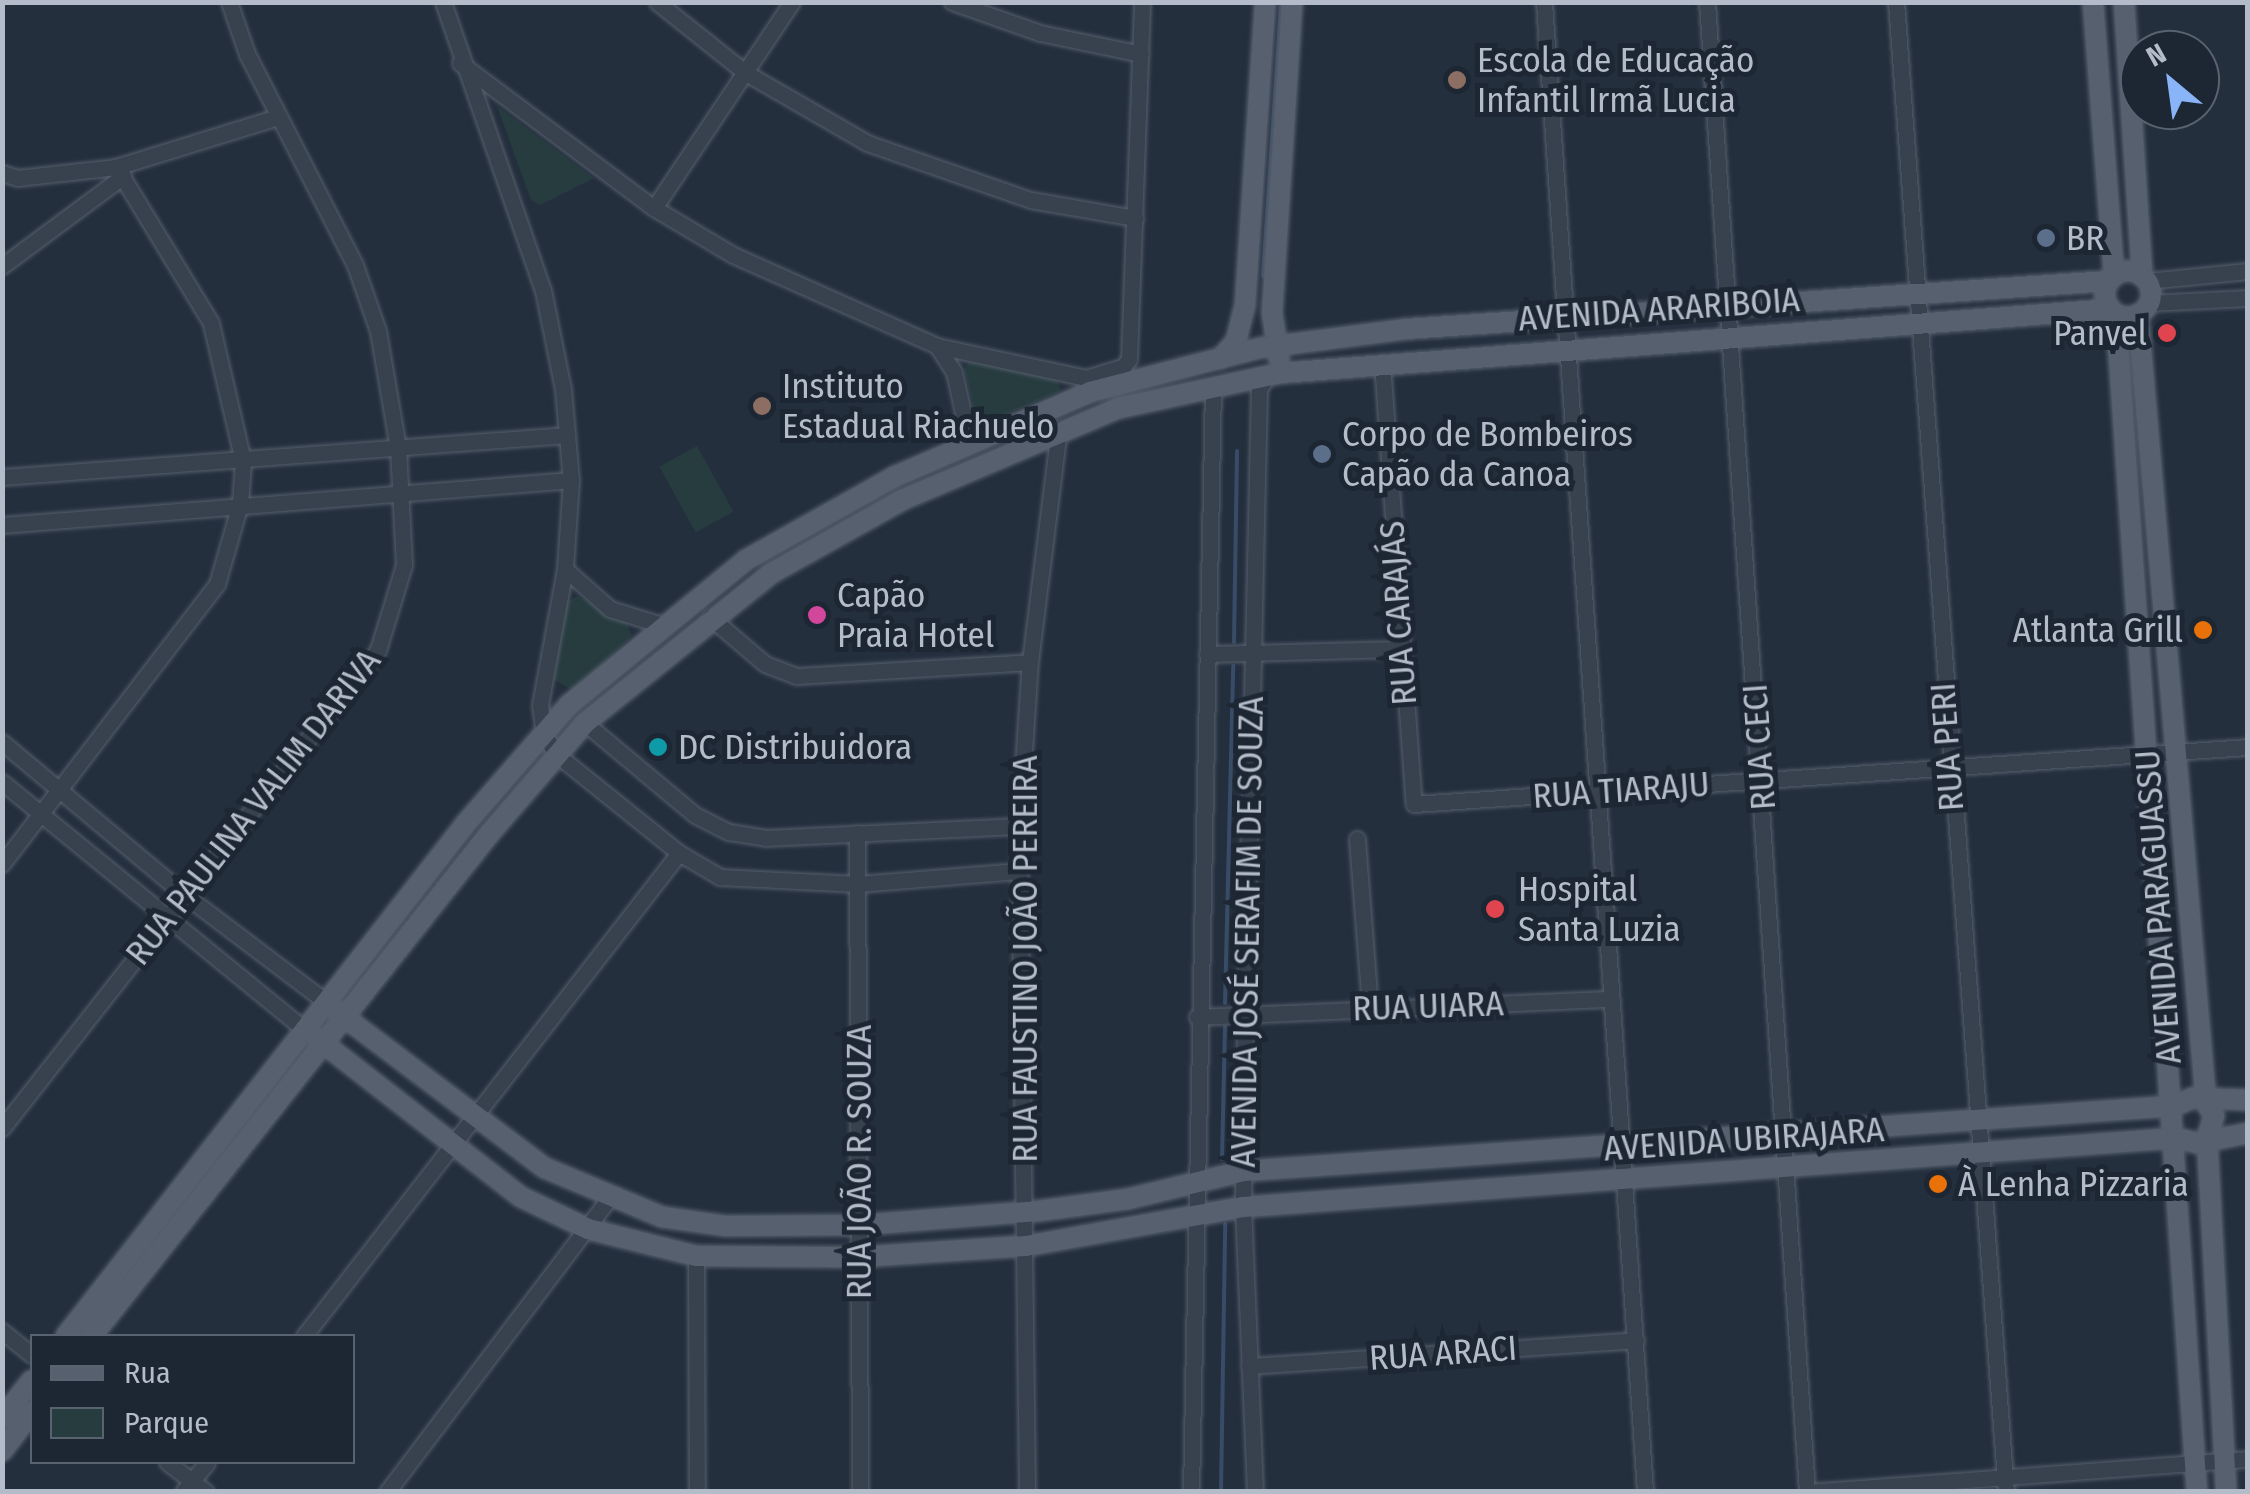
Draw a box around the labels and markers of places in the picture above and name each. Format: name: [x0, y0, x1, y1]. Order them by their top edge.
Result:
place label: Escola de Educação Infantil Irmã Lucia: [1477, 39, 1754, 121]
marker: Escola de Educação Infantil Irmã Lucia: [1446, 69, 1468, 91]
place label: BR: [2066, 217, 2104, 259]
marker: BR: [2035, 227, 2057, 249]
place label: Panvel: [2053, 312, 2147, 354]
marker: Panvel: [2156, 322, 2178, 344]
place label: Instituto Estadual Riachuelo: [782, 365, 1054, 447]
marker: Instituto Estadual Riachuelo: [751, 395, 773, 417]
place label: Corpo de Bombeiros Capão da Canoa: [1342, 413, 1633, 495]
marker: Corpo de Bombeiros Capão da Canoa: [1311, 443, 1333, 465]
place label: Capão Praia Hotel: [837, 574, 994, 656]
marker: Capão Praia Hotel: [806, 604, 828, 626]
place label: Atlanta Grill: [2013, 609, 2183, 651]
marker: Atlanta Grill: [2192, 619, 2214, 641]
place label: DC Distribuidora: [678, 726, 912, 768]
marker: DC Distribuidora: [647, 736, 669, 758]
place label: Hospital Santa Luzia: [1518, 868, 1681, 950]
marker: Hospital Santa Luzia: [1482, 896, 1508, 922]
place label: À Lenha Pizzaria: [1958, 1163, 2189, 1205]
marker: À Lenha Pizzaria: [1927, 1173, 1949, 1195]

